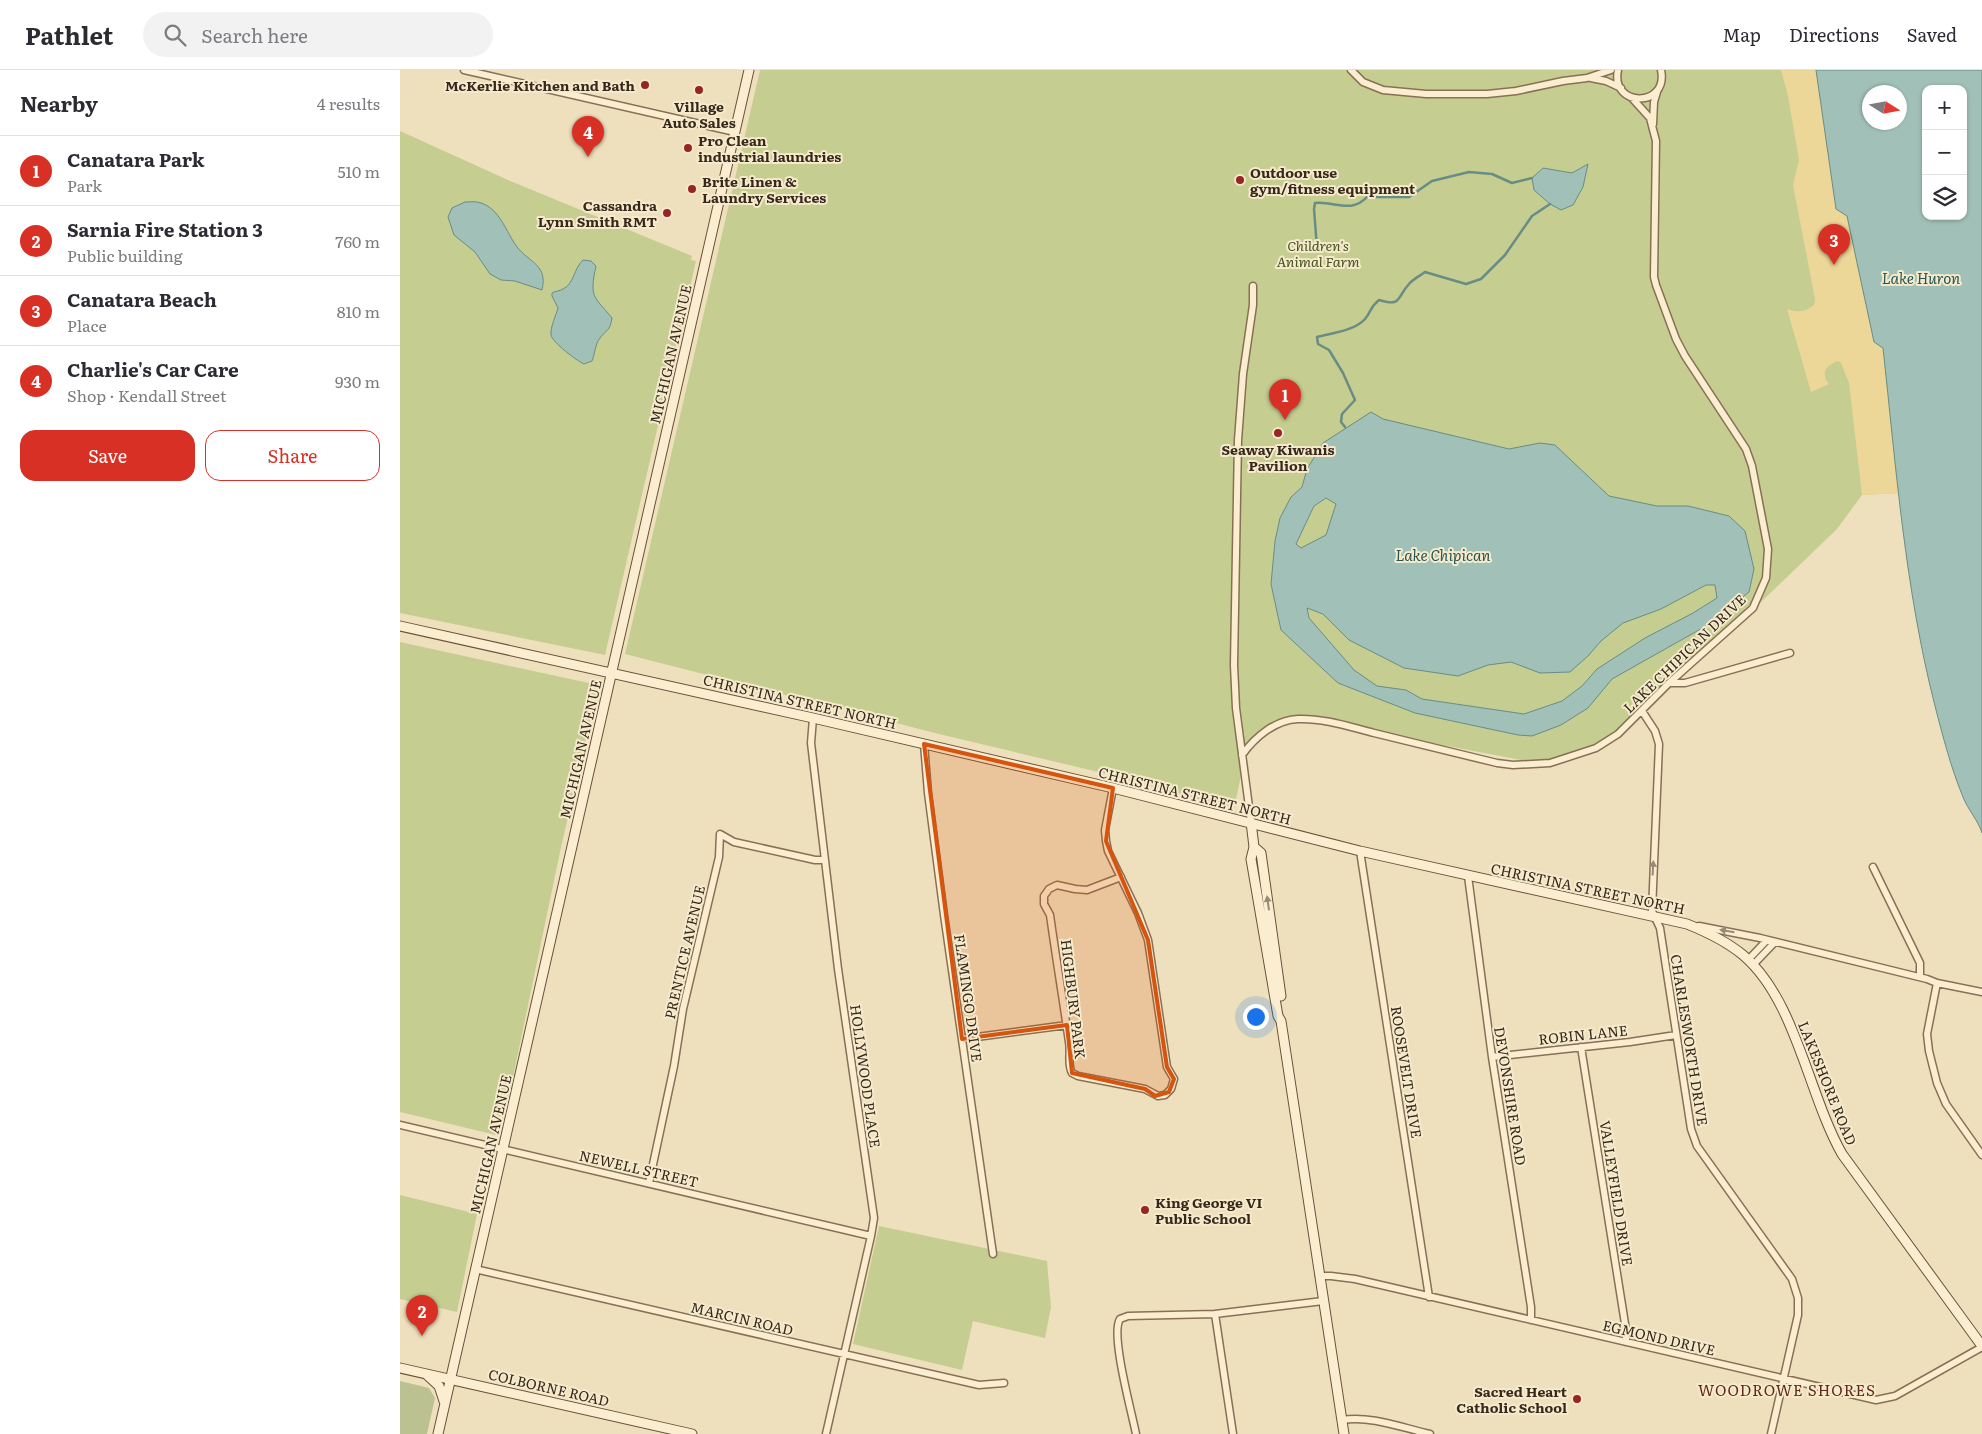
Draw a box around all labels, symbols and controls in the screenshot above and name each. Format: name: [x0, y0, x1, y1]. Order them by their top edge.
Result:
search box: [143, 12, 493, 57]
text: Pathlet: [25, 17, 113, 52]
icon: search: [161, 21, 189, 49]
text: Search here: [201, 21, 308, 49]
text: Map: [1723, 21, 1761, 48]
text: Directions: [1789, 21, 1879, 48]
text: Saved: [1907, 21, 1957, 48]
place label: McKerlie Kitchen and Bath: [445, 75, 635, 95]
marker: McKerlie Kitchen and Bath: [639, 79, 651, 91]
marker: Village Auto Sales: [693, 84, 705, 96]
north arrow: [1862, 85, 1907, 130]
map controls: [1922, 85, 1967, 220]
button: +: [1922, 85, 1967, 130]
text: Nearby: [20, 87, 98, 118]
text: 4 results: [317, 91, 380, 115]
place label: Village Auto Sales: [662, 96, 736, 132]
pin: 4: [572, 116, 604, 157]
place label: Pro Clean industrial laundries: [698, 130, 841, 166]
button: −: [1922, 130, 1967, 175]
marker: Pro Clean industrial laundries: [682, 142, 694, 154]
text: Canatara Park: [67, 145, 205, 173]
text: 1: [33, 159, 39, 183]
text: 510 m: [337, 159, 380, 183]
place label: Outdoor use gym/fitness equipment: [1250, 162, 1416, 198]
place label: Brite Linen & Laundry Services: [702, 171, 826, 207]
text: Park: [67, 173, 102, 197]
marker: Outdoor use gym/fitness equipment: [1234, 174, 1246, 186]
button: layers: [1922, 175, 1967, 220]
marker: Brite Linen & Laundry Services: [686, 183, 698, 195]
place label: Cassandra Lynn Smith RMT: [538, 195, 658, 231]
marker: Cassandra Lynn Smith RMT: [661, 207, 673, 219]
text: Sarnia Fire Station 3: [67, 215, 263, 243]
pin: 3: [1818, 224, 1850, 265]
text: 2: [32, 229, 40, 253]
text: 760 m: [335, 229, 380, 253]
park label: Children's Animal Farm: [1276, 235, 1360, 271]
text: Public building: [67, 243, 183, 267]
water label: Lake Huron: [1882, 266, 1960, 289]
street label: MICHIGAN AVENUE: [644, 282, 696, 426]
text: Canatara Beach: [67, 285, 217, 313]
text: 3: [32, 299, 40, 323]
text: 810 m: [337, 299, 380, 323]
text: Place: [67, 313, 107, 337]
text: Charlie's Car Care: [67, 355, 239, 383]
text: 4: [31, 369, 41, 393]
text: 930 m: [335, 369, 380, 393]
pin: 1: [1269, 379, 1301, 420]
text: Shop · Kendall Street: [67, 383, 226, 407]
marker: Seaway Kiwanis Pavilion: [1272, 427, 1284, 439]
button: Save: [20, 430, 195, 481]
button: Share: [205, 430, 380, 481]
place label: Seaway Kiwanis Pavilion: [1221, 439, 1335, 475]
water label: Lake Chipican: [1395, 543, 1491, 566]
street label: LAKE CHIPICAN DRIVE: [1618, 589, 1750, 717]
street label: CHRISTINA STREET NORTH: [701, 669, 899, 733]
street label: MICHIGAN AVENUE: [554, 677, 606, 821]
street label: CHRISTINA STREET NORTH: [1096, 761, 1294, 829]
street label: CHRISTINA STREET NORTH: [1489, 858, 1687, 918]
one-way arrow: [1650, 860, 1658, 876]
street label: PRENTICE AVENUE: [659, 883, 709, 1021]
one-way arrow: [1263, 895, 1271, 911]
one-way arrow: [1719, 926, 1735, 934]
street label: FLAMINGO DRIVE: [950, 933, 988, 1063]
street label: HIGHBURY PARK: [1057, 938, 1091, 1060]
street label: CHARLESWORTH DRIVE: [1667, 953, 1713, 1127]
street label: HOLLYWOOD PLACE: [846, 1003, 886, 1149]
your location: [1243, 1004, 1269, 1030]
street label: ROOSEVELT DRIVE: [1387, 1004, 1427, 1140]
street label: LAKESHORE ROAD: [1794, 1018, 1862, 1148]
street label: ROBIN LANE: [1537, 1019, 1629, 1049]
street label: DEVONSHIRE ROAD: [1490, 1025, 1532, 1167]
street label: MICHIGAN AVENUE: [464, 1072, 516, 1216]
street label: VALLEYFIELD DRIVE: [1596, 1119, 1638, 1267]
street label: NEWELL STREET: [577, 1145, 701, 1191]
place label: King George VI Public School: [1155, 1192, 1262, 1228]
marker: King George VI Public School: [1139, 1204, 1151, 1216]
pin: 2: [406, 1295, 438, 1336]
street label: MARCIN ROAD: [689, 1296, 795, 1340]
street label: EGMOND DRIVE: [1601, 1314, 1717, 1360]
street label: COLBORNE ROAD: [487, 1363, 612, 1411]
district label: WOODROWE SHORES: [1698, 1378, 1876, 1401]
place label: Sacred Heart Catholic School: [1456, 1381, 1568, 1417]
marker: Sacred Heart Catholic School: [1571, 1393, 1583, 1405]

